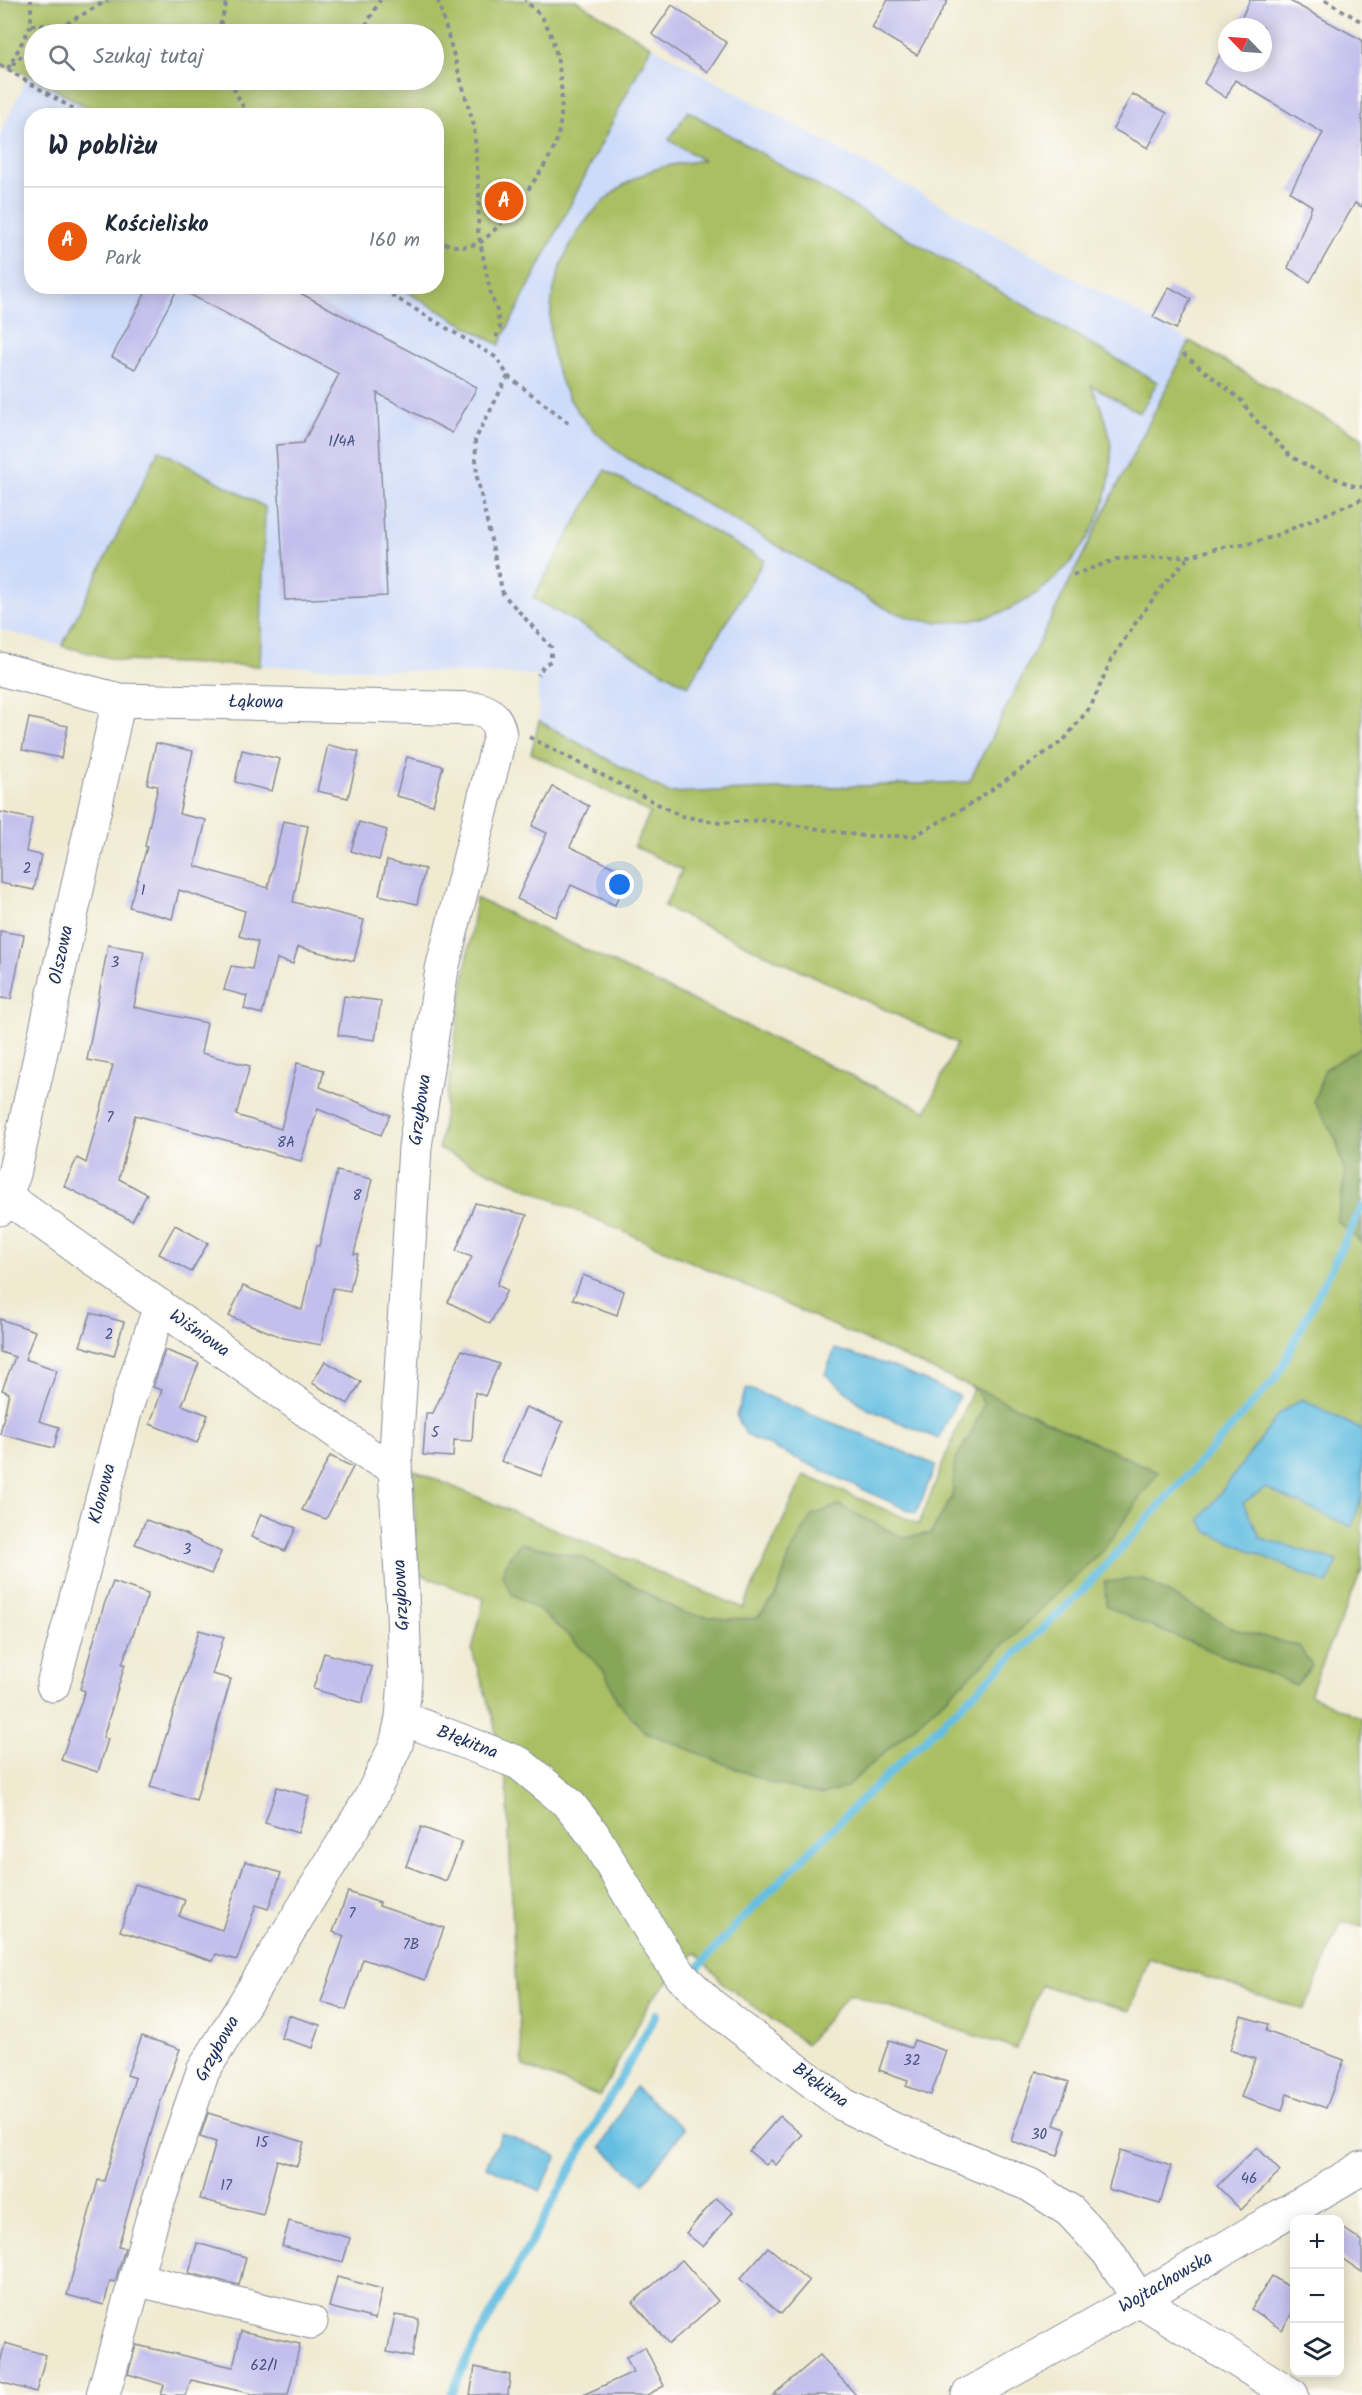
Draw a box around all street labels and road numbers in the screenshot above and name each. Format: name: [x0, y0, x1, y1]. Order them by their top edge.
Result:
street label: Łąkowa: [228, 688, 284, 718]
street label: Olszowa: [42, 923, 82, 987]
street label: Grzybowa: [402, 1073, 440, 1147]
street label: Wiśniowa: [163, 1302, 235, 1366]
street label: Klonowa: [81, 1461, 125, 1527]
street label: Grzybowa: [386, 1559, 418, 1631]
street label: Błękitna: [432, 1718, 502, 1768]
street label: Grzybowa: [188, 2011, 248, 2087]
street label: Błękitna: [786, 2056, 854, 2116]
street label: Wojtachowska: [1113, 2244, 1219, 2322]

